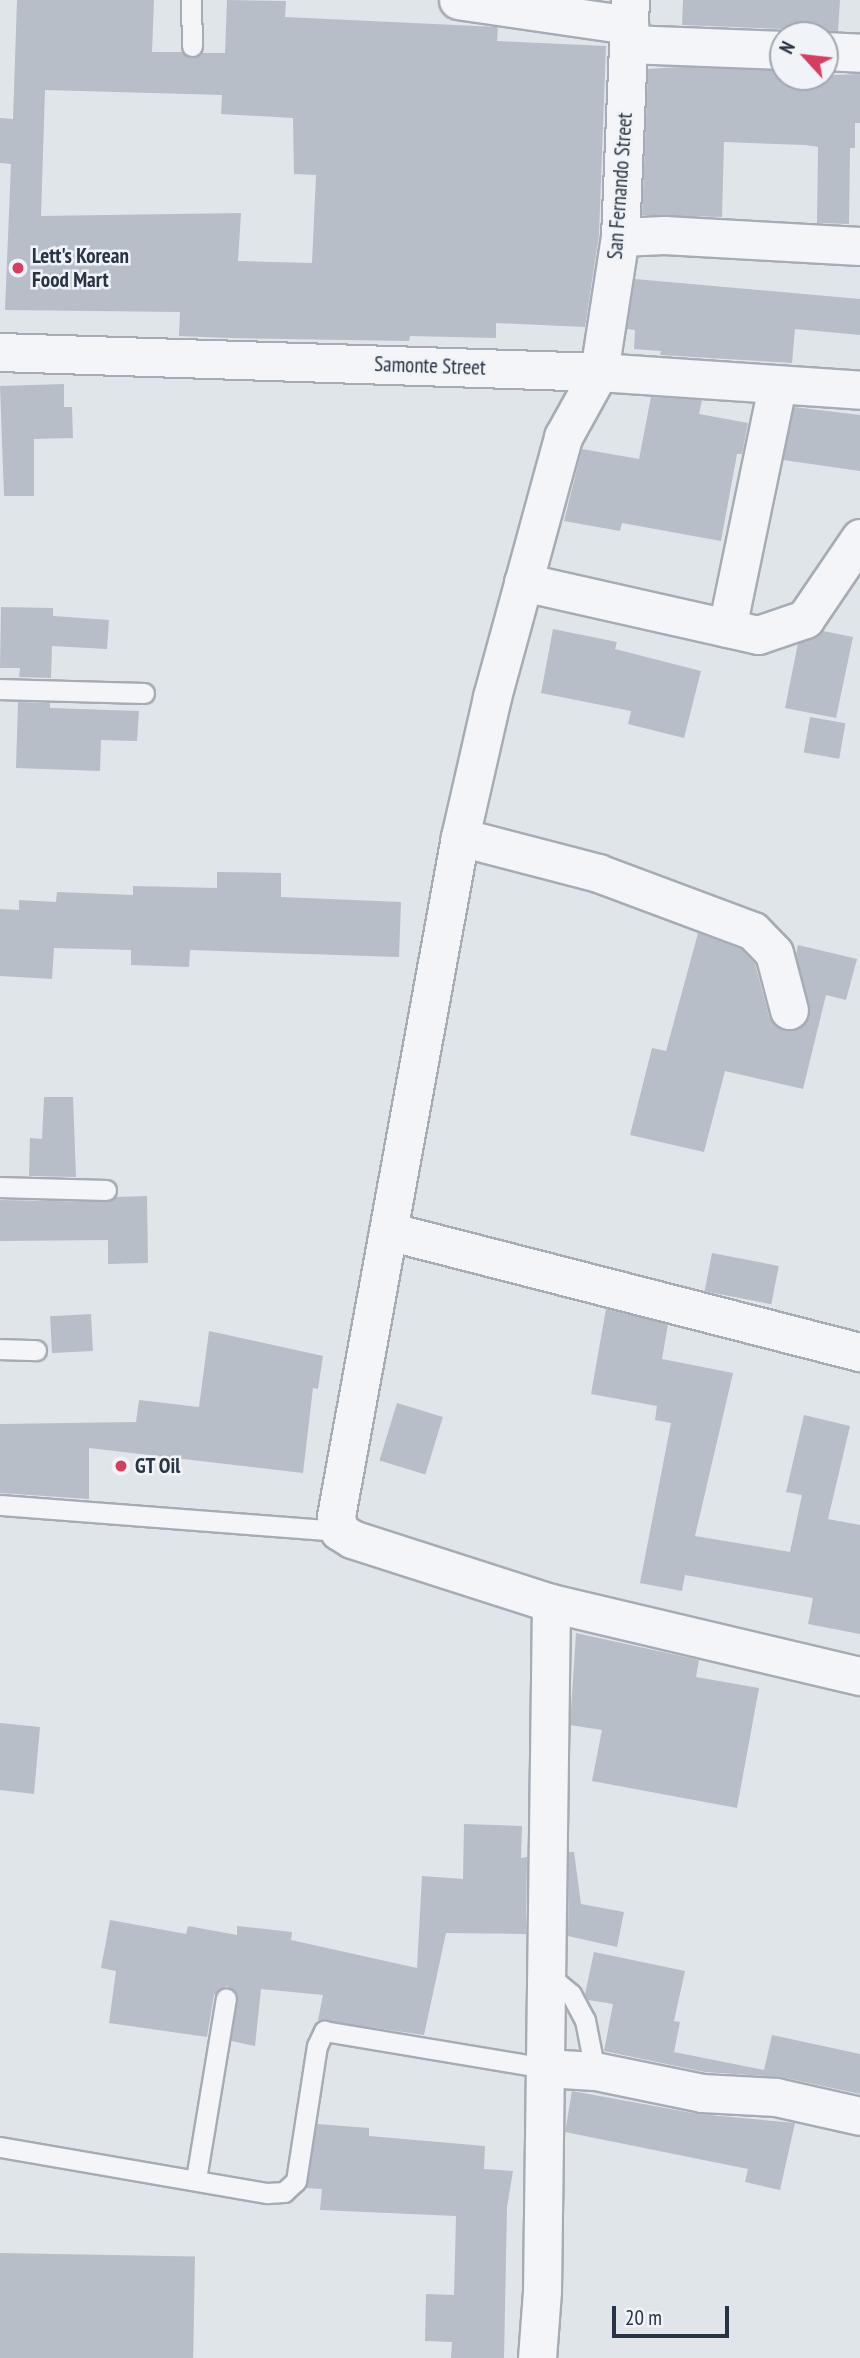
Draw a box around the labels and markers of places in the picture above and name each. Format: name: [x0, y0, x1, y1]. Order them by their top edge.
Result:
place label: Lett's Korean Food Mart: [32, 243, 129, 293]
marker: Lett's Korean Food Mart: [10, 260, 26, 276]
place label: GT Oil: [135, 1453, 181, 1479]
marker: GT Oil: [113, 1458, 129, 1474]

